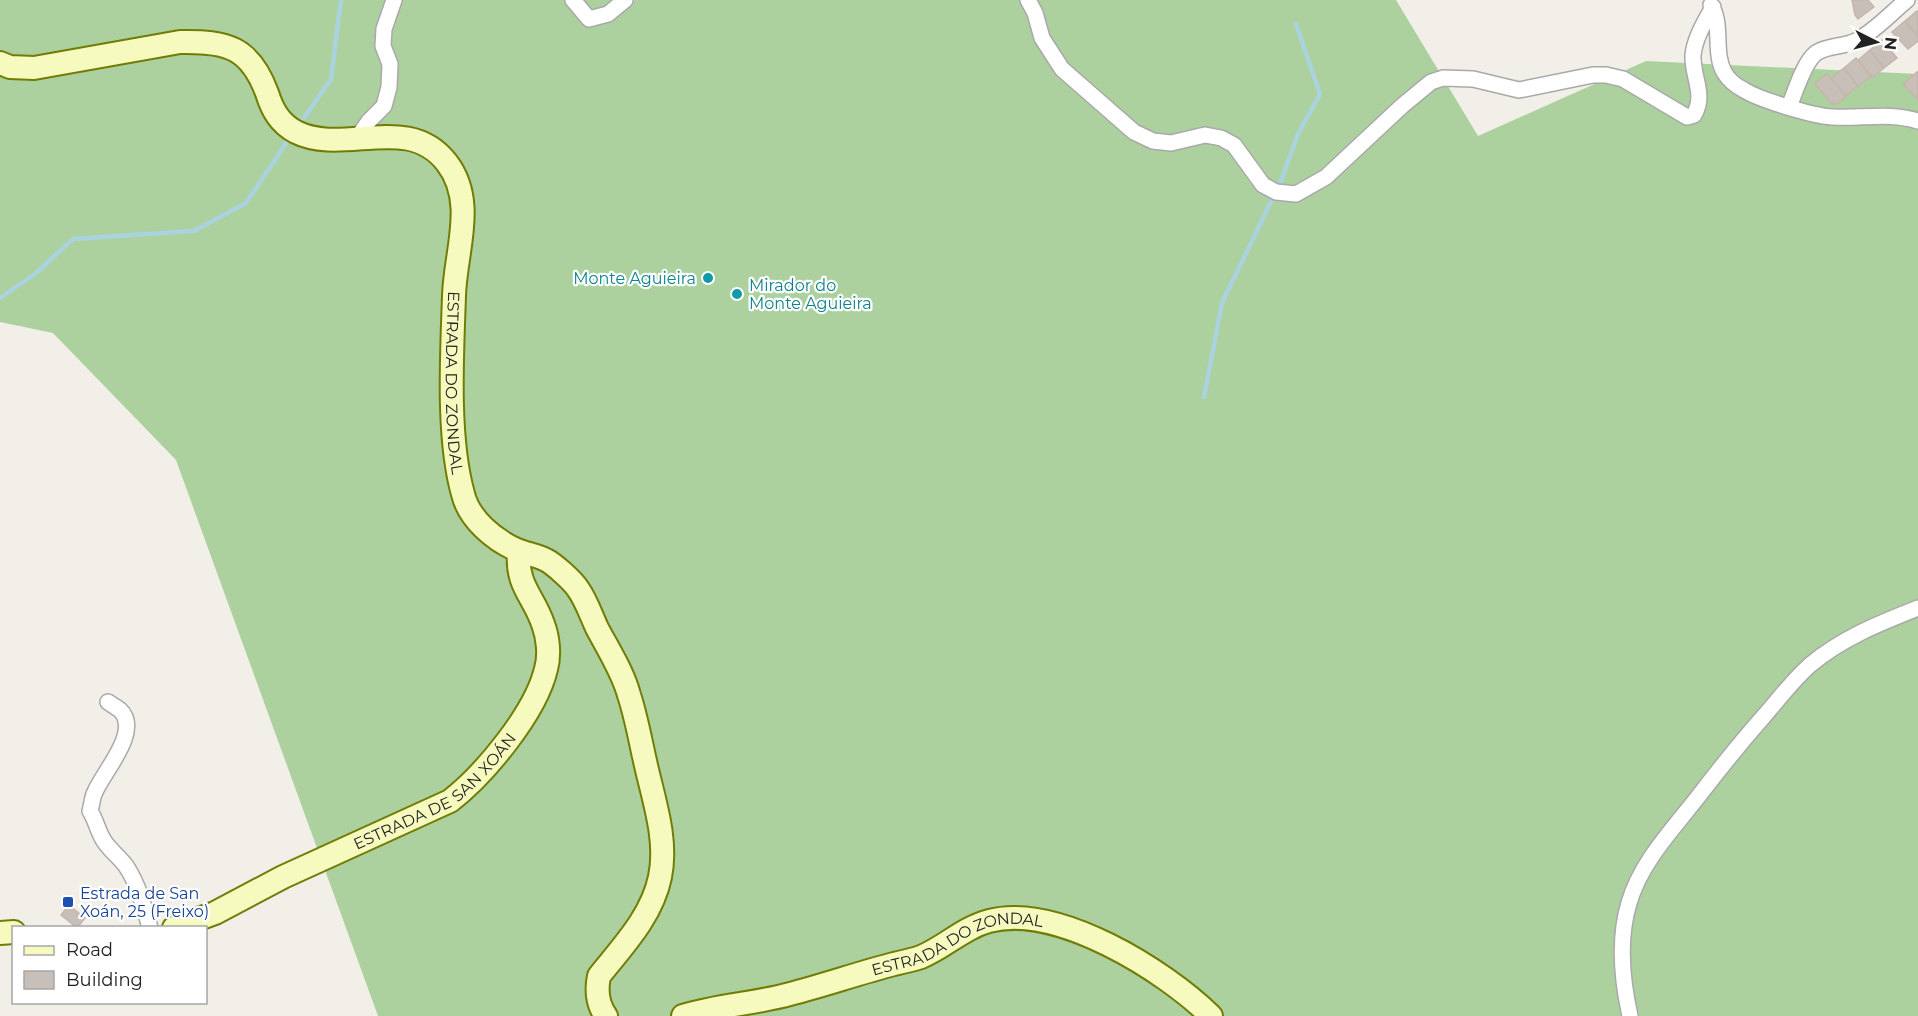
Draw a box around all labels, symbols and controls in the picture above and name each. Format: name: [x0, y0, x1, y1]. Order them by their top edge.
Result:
north arrow: [1846, 12, 1906, 72]
text: N: [1880, 36, 1901, 51]
place label: Monte Aguieira: [573, 269, 696, 288]
marker: Monte Aguieira: [701, 271, 715, 285]
place label: Mirador do Monte Aguieira: [749, 276, 872, 313]
marker: Mirador do Monte Aguieira: [730, 287, 744, 301]
street label: ESTRADA DO ZONDAL: [442, 291, 468, 476]
street label: ESTRADA DE SAN XOÁN: [350, 729, 520, 853]
place label: Estrada de San Xoán, 25 (Freixo): [80, 884, 209, 921]
marker: Estrada de San Xoán, 25 (Freixo): [61, 895, 75, 909]
street label: ESTRADA DO ZONDAL: [869, 908, 1046, 979]
legend: [12, 926, 207, 1004]
text: Road: [66, 939, 113, 961]
text: Building: [66, 969, 143, 991]

